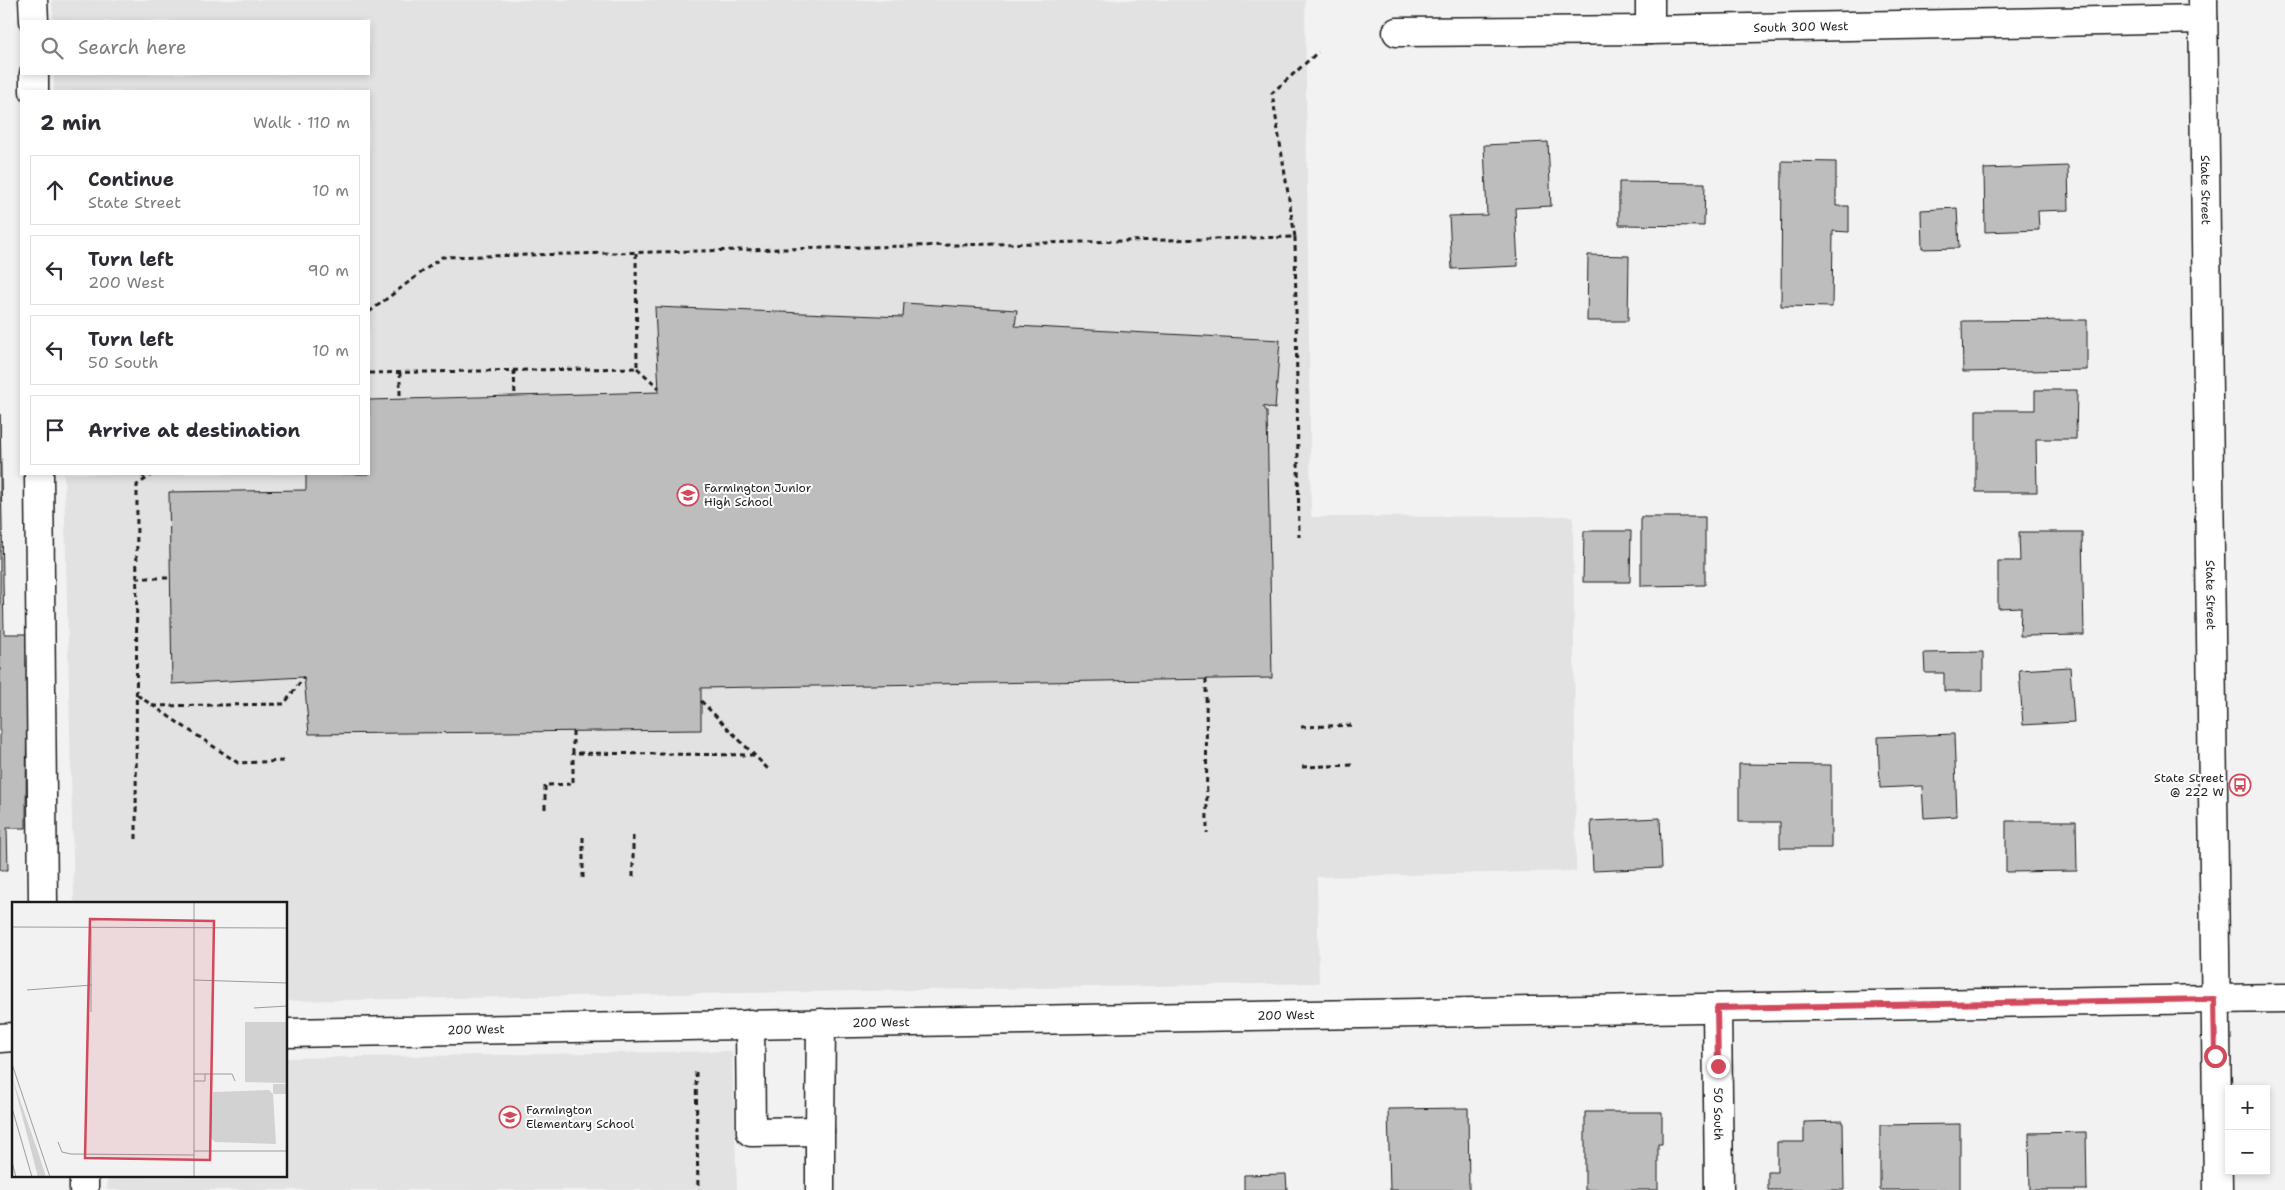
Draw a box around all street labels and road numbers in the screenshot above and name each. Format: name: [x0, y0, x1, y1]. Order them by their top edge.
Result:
street label: South 300 West: [1753, 18, 1849, 36]
street label: State Street: [2197, 155, 2214, 225]
street label: State Street: [2202, 560, 2219, 630]
street label: 200 West: [1257, 1007, 1315, 1024]
street label: 200 West: [852, 1014, 910, 1031]
street label: 200 West: [447, 1021, 505, 1038]
street label: 50 South: [1710, 1087, 1726, 1141]

